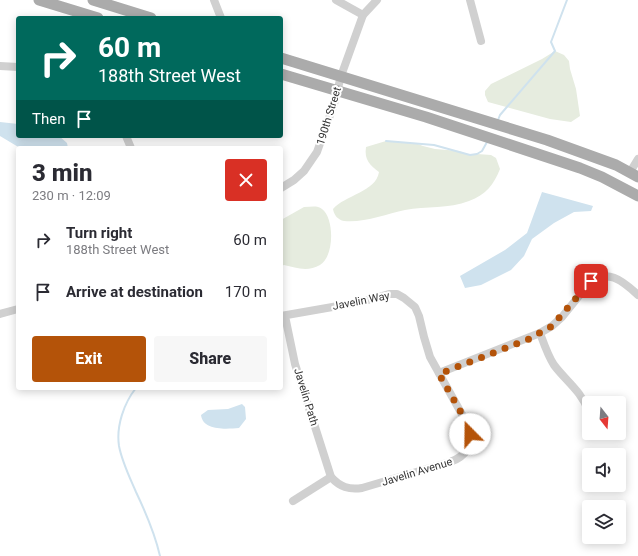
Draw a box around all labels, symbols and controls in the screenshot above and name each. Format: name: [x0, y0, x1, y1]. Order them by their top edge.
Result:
text: 60 m: [98, 31, 161, 64]
icon: right: [32, 32, 84, 84]
text: 188th Street West: [98, 65, 241, 86]
street label: 190th Street: [314, 85, 344, 147]
icon: arrive: [73, 108, 95, 130]
text: Then: [32, 110, 65, 128]
text: 3 min: [32, 159, 93, 187]
button: close: [225, 159, 267, 201]
text: 230 m · 12:09: [32, 188, 111, 203]
text: Turn right: [66, 224, 132, 242]
icon: right: [32, 229, 54, 251]
text: 60 m: [233, 231, 267, 249]
text: 188th Street West: [66, 242, 169, 257]
pin: [574, 264, 608, 298]
icon: arrive: [580, 270, 602, 292]
icon: arrive: [32, 281, 54, 303]
text: Arrive at destination: [66, 283, 203, 301]
text: 170 m: [225, 283, 267, 301]
street label: Javelin Way: [331, 289, 391, 313]
button: Exit: [32, 336, 146, 382]
button: Share: [154, 336, 267, 382]
street label: Javelin Path: [291, 367, 321, 427]
north arrow: [582, 396, 626, 440]
map controls: [582, 396, 626, 544]
position arrow: [449, 413, 491, 455]
button: sound: [582, 448, 626, 492]
street label: Javelin Avenue: [380, 455, 454, 489]
button: layers: [582, 500, 626, 544]

